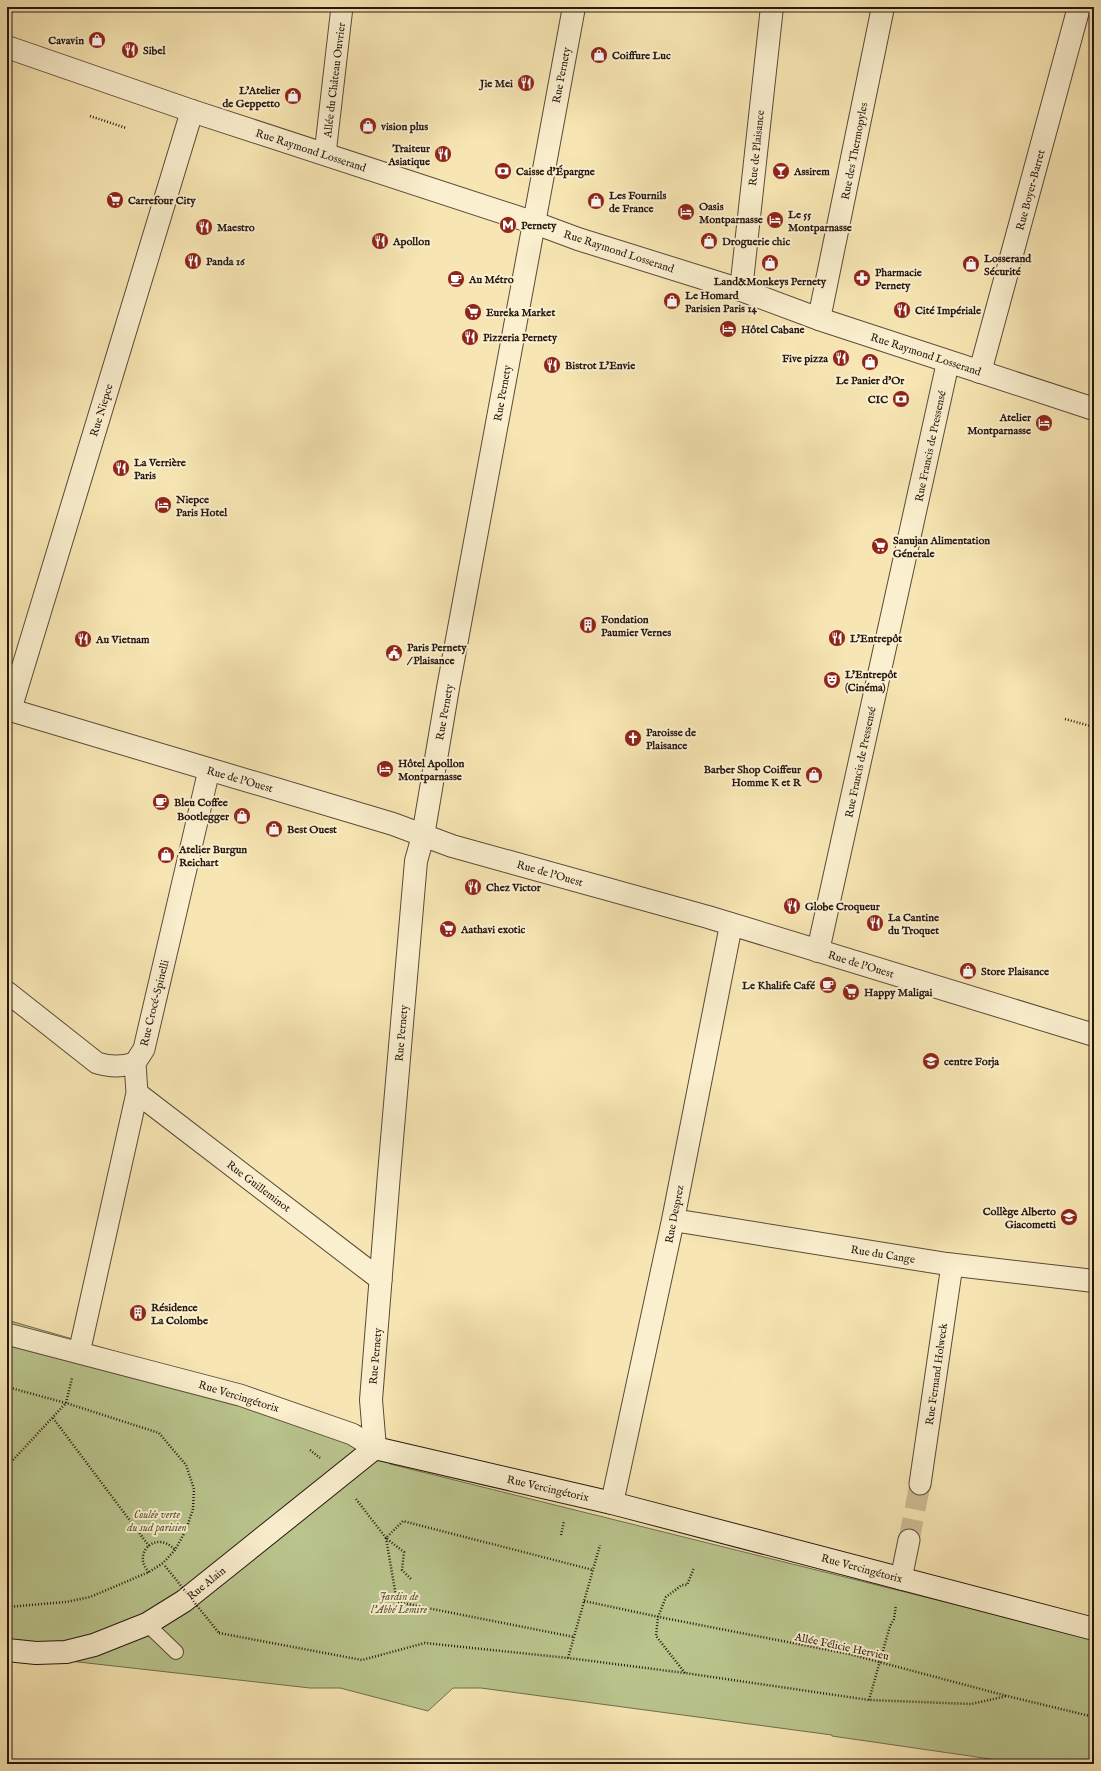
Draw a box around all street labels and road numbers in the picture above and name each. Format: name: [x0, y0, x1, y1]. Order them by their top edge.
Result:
street label: Allée du Château Ouvrier: [321, 22, 349, 139]
street label: Rue Pernety: [550, 45, 574, 104]
street label: Rue des Thermopyles: [839, 101, 871, 201]
street label: Rue de Plaisance: [746, 110, 768, 187]
street label: Rue Raymond Losserand: [254, 126, 368, 175]
street label: Rue Boyer-Barret: [1013, 148, 1049, 232]
street label: Rue Raymond Losserand: [562, 227, 676, 276]
street label: Rue Raymond Losserand: [869, 330, 983, 379]
street label: Rue Pernety: [491, 363, 515, 422]
street label: Rue Niepce: [87, 382, 117, 438]
street label: Rue Francis de Pressensé: [912, 389, 950, 503]
street label: Rue Pernety: [433, 682, 457, 741]
street label: Rue Francis de Pressensé: [842, 705, 880, 819]
street label: Rue de l'Ouest: [205, 764, 275, 796]
street label: Rue de l'Ouest: [515, 858, 585, 890]
street label: Rue de l'Ouest: [826, 948, 896, 982]
street label: Rue Crocé-Spinelli: [137, 959, 172, 1048]
street label: Rue Pernety: [393, 1004, 411, 1062]
street label: Rue Guilleminot: [223, 1158, 293, 1216]
street label: Rue Desprez: [662, 1184, 688, 1245]
street label: Rue du Cange: [850, 1243, 916, 1267]
street label: Rue Fernand Holweck: [923, 1322, 951, 1426]
street label: Rue Pernety: [367, 1327, 385, 1385]
street label: Rue Vercingétorix: [197, 1378, 281, 1416]
street label: Rue Vercingétorix: [505, 1473, 591, 1505]
street label: Rue Vercingétorix: [819, 1551, 905, 1587]
street label: Rue Alain: [185, 1564, 229, 1604]
street label: Allée Félicie Hervieu: [793, 1630, 890, 1664]

